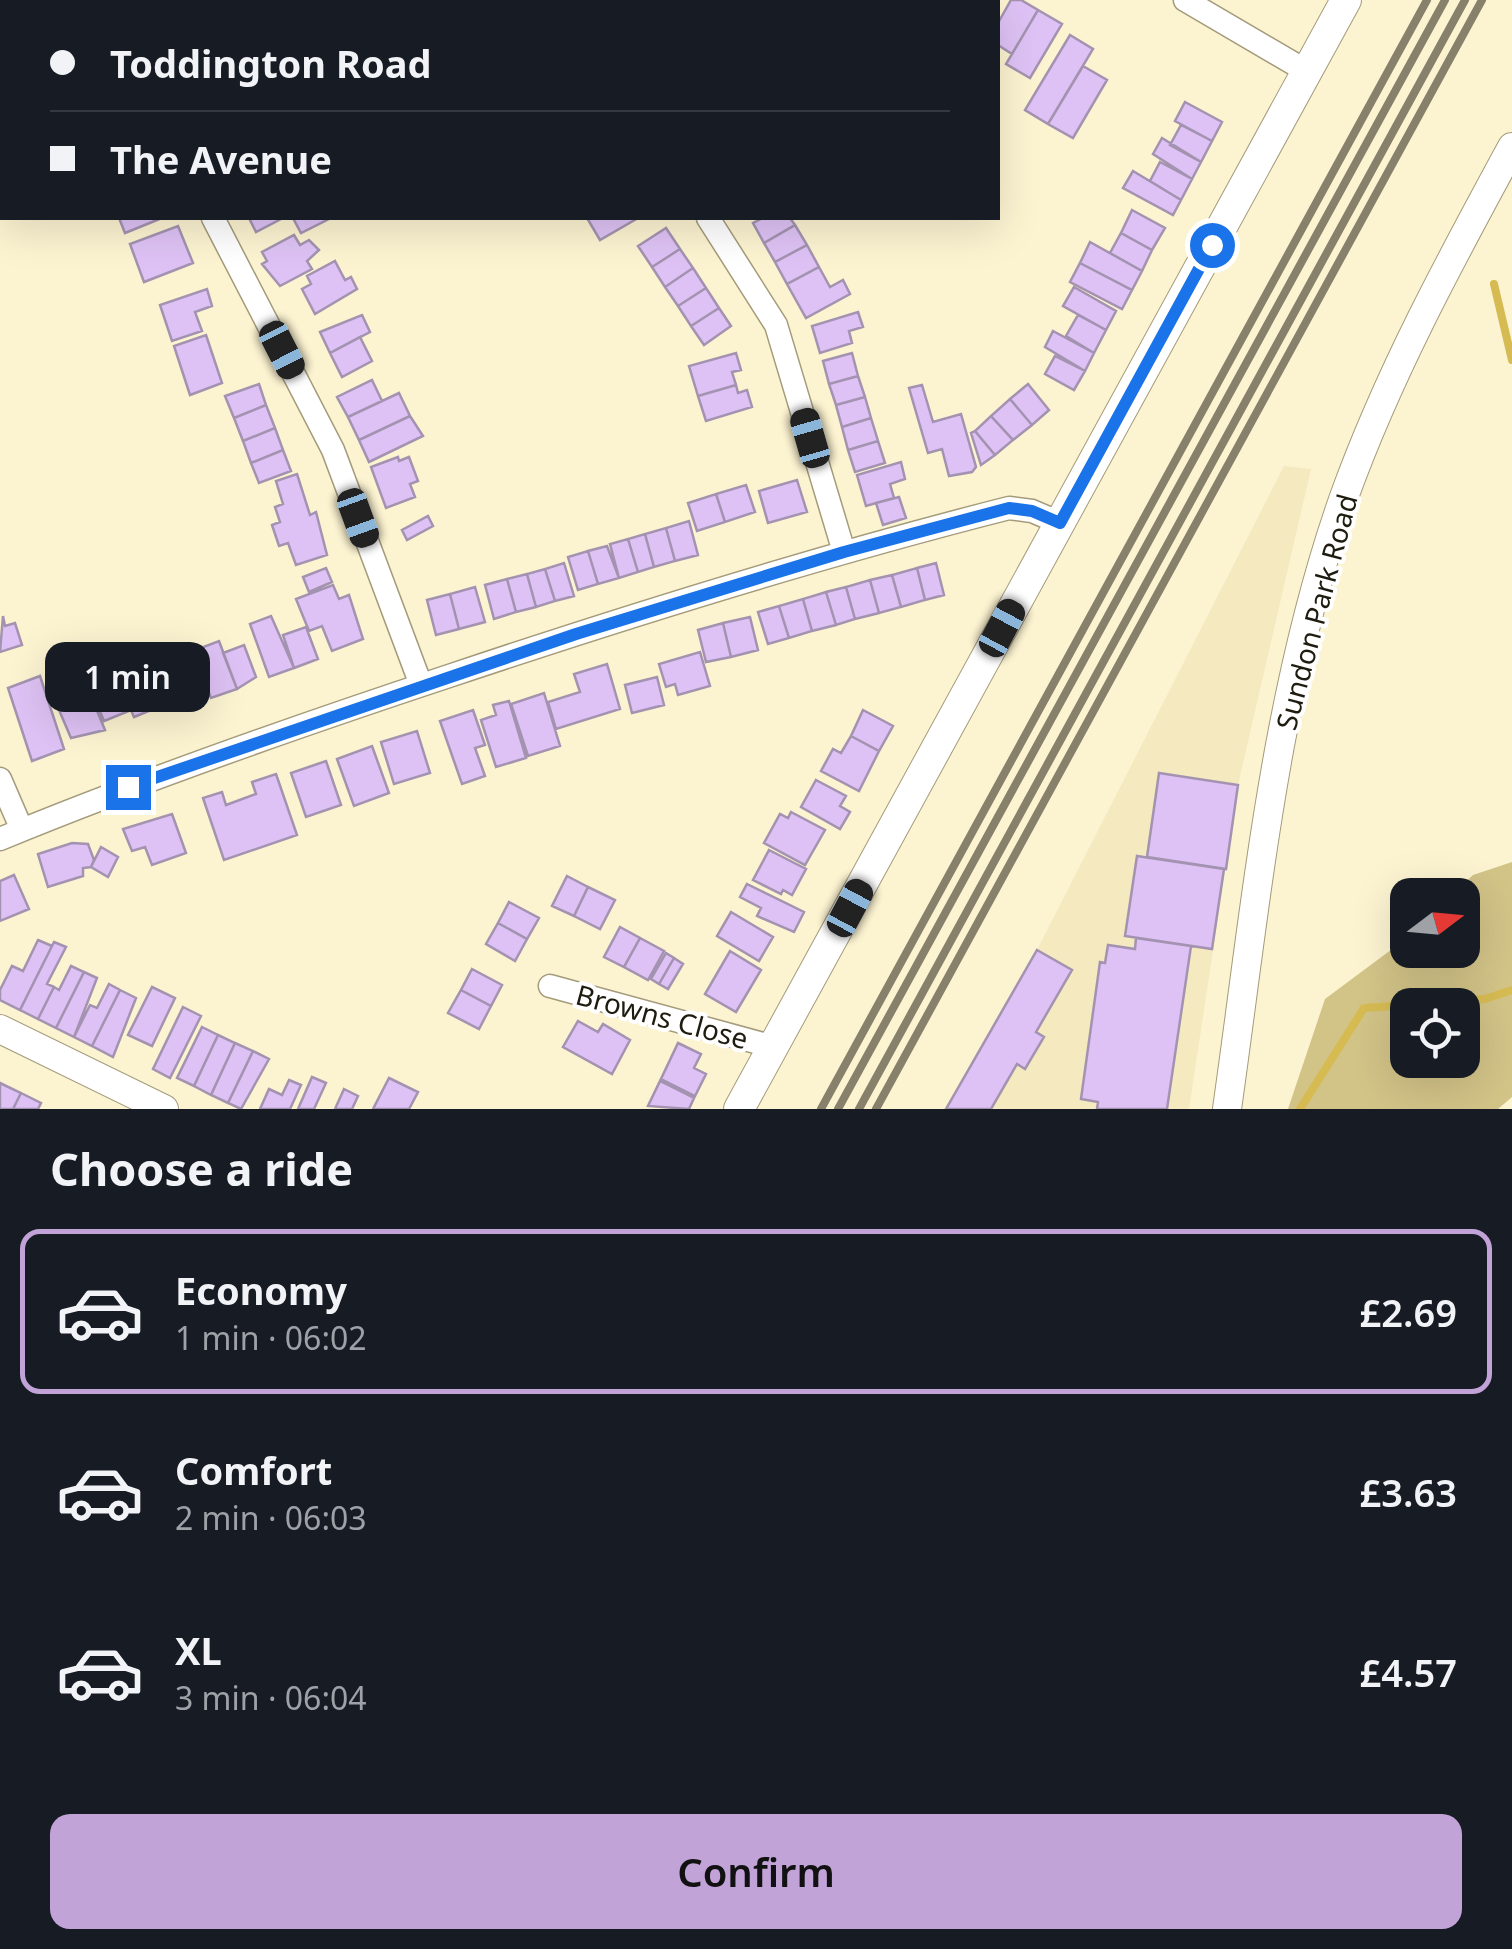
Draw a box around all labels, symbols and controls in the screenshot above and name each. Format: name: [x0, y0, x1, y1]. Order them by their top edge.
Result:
text: Toddington Road: [110, 37, 431, 89]
text: The Avenue: [110, 133, 332, 185]
route start: [1190, 223, 1235, 268]
car: [255, 316, 309, 384]
car: [787, 405, 833, 471]
car: [334, 485, 382, 551]
street label: Sundon Park Road: [1266, 490, 1366, 734]
car: [975, 594, 1029, 662]
callout: 1 min: [46, 642, 210, 712]
text: 1 min: [84, 655, 171, 698]
route end: [106, 765, 151, 810]
car: [823, 874, 877, 942]
north arrow: [1390, 878, 1480, 968]
map controls: [1390, 878, 1480, 1078]
street label: Browns Close: [572, 975, 752, 1057]
button: locate: [1390, 988, 1480, 1078]
text: Choose a ride: [50, 1138, 353, 1199]
text: Economy: [175, 1264, 347, 1316]
icon: car: [55, 1267, 145, 1357]
text: £2.69: [1360, 1286, 1457, 1338]
text: 1 min · 06:02: [175, 1316, 367, 1359]
text: Comfort: [175, 1444, 332, 1496]
icon: car: [55, 1447, 145, 1537]
text: £3.63: [1360, 1466, 1457, 1518]
text: 2 min · 06:03: [175, 1496, 367, 1539]
text: XL: [175, 1624, 222, 1676]
icon: car: [55, 1627, 145, 1717]
text: £4.57: [1360, 1646, 1457, 1698]
text: 3 min · 06:04: [175, 1676, 367, 1719]
button: Confirm: [50, 1814, 1462, 1929]

